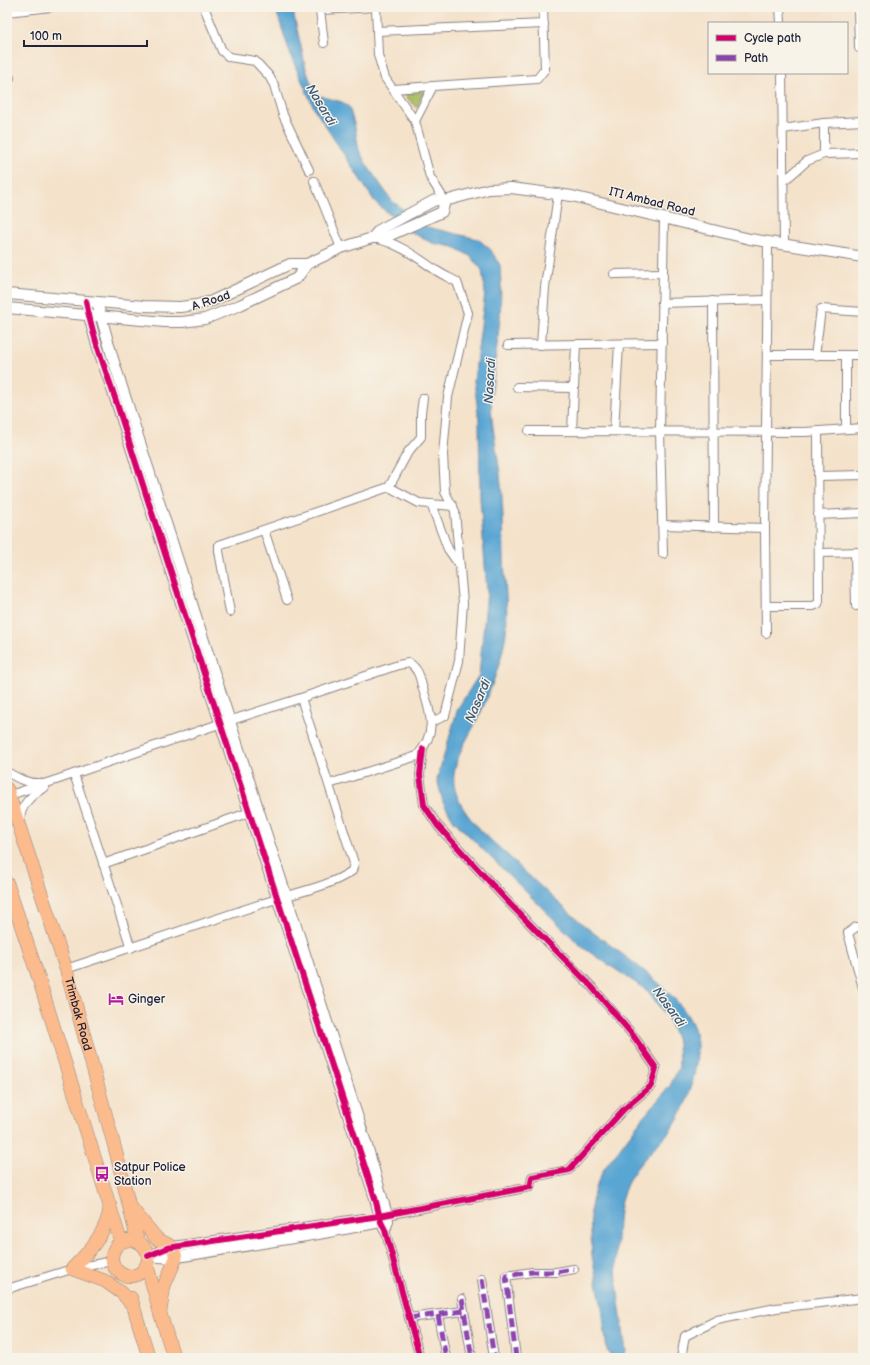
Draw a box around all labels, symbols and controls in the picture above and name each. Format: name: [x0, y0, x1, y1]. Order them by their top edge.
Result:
scale bar: [24, 22, 147, 48]
legend: [708, 22, 848, 74]
text: 100 m: [30, 29, 62, 44]
text: Cycle path: [744, 31, 801, 46]
text: Path: [744, 51, 769, 66]
water label: Nasardi: [302, 81, 340, 130]
street label: ITI Ambad Road: [608, 184, 697, 220]
street label: A Road: [190, 288, 232, 314]
water label: Nasardi: [481, 357, 499, 404]
water label: Nasardi: [462, 676, 495, 725]
street label: Trimbak Road: [61, 975, 95, 1052]
water label: Nasardi: [649, 984, 690, 1031]
hotel icon: Ginger: [107, 990, 125, 1008]
place label: Ginger: [128, 992, 166, 1007]
place label: Satpur Police Station: [114, 1160, 186, 1189]
bus stop icon: Satpur Police Station: [93, 1165, 111, 1183]

